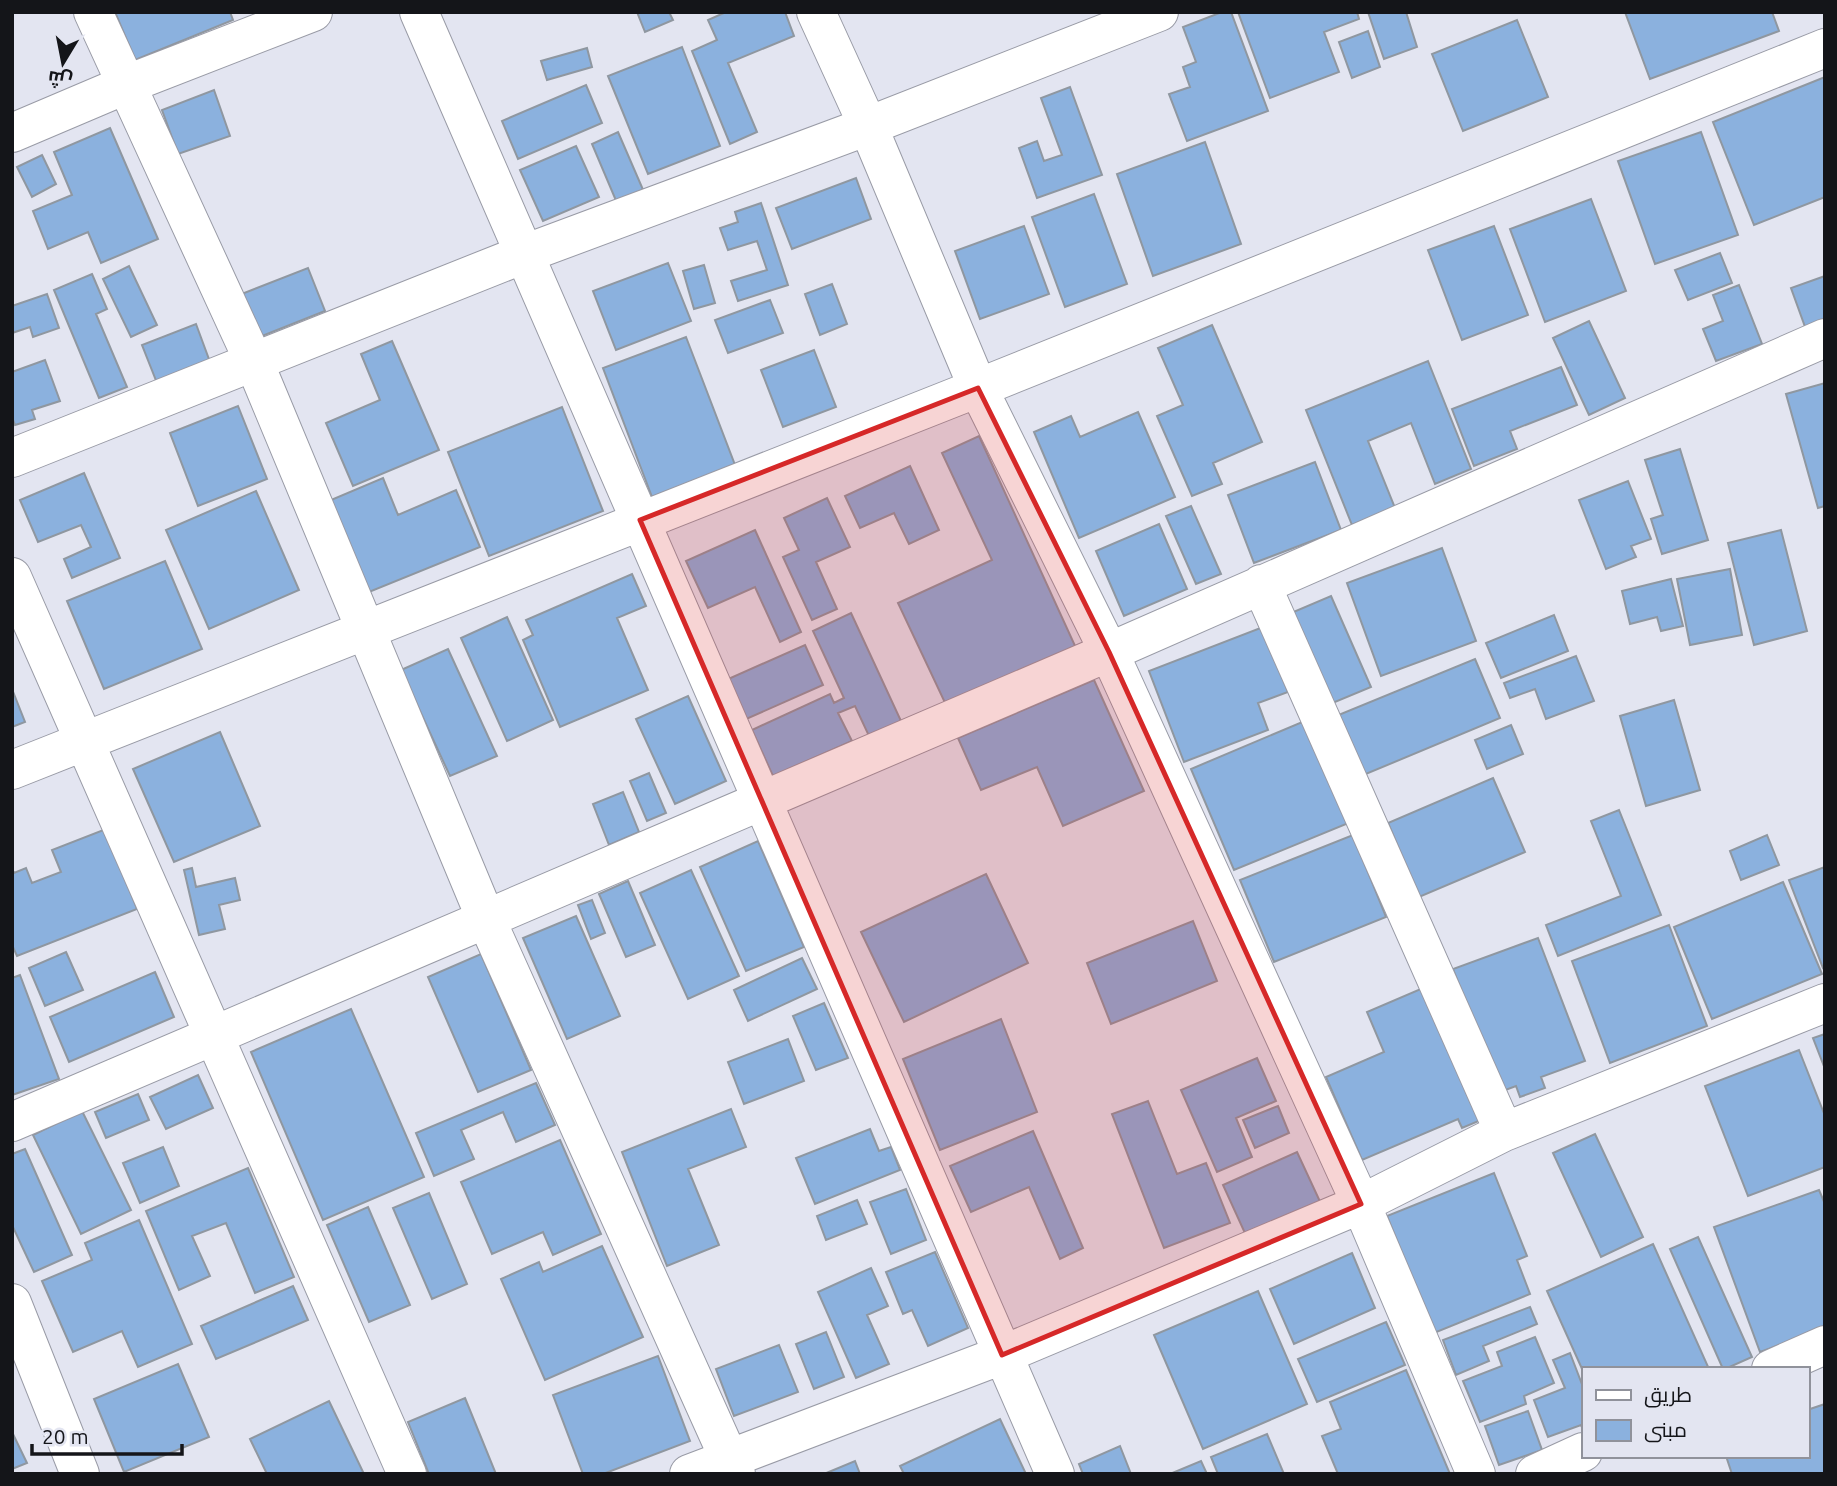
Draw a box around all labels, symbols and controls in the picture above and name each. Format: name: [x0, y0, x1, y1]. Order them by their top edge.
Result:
north arrow: [28, 28, 98, 98]
text: ش: [46, 66, 74, 93]
legend: [1582, 1367, 1809, 1458]
text: طريق: [1644, 1382, 1692, 1408]
scale bar: [32, 1412, 182, 1456]
text: مبنى: [1644, 1417, 1687, 1443]
text: 20 m: [42, 1424, 89, 1448]

